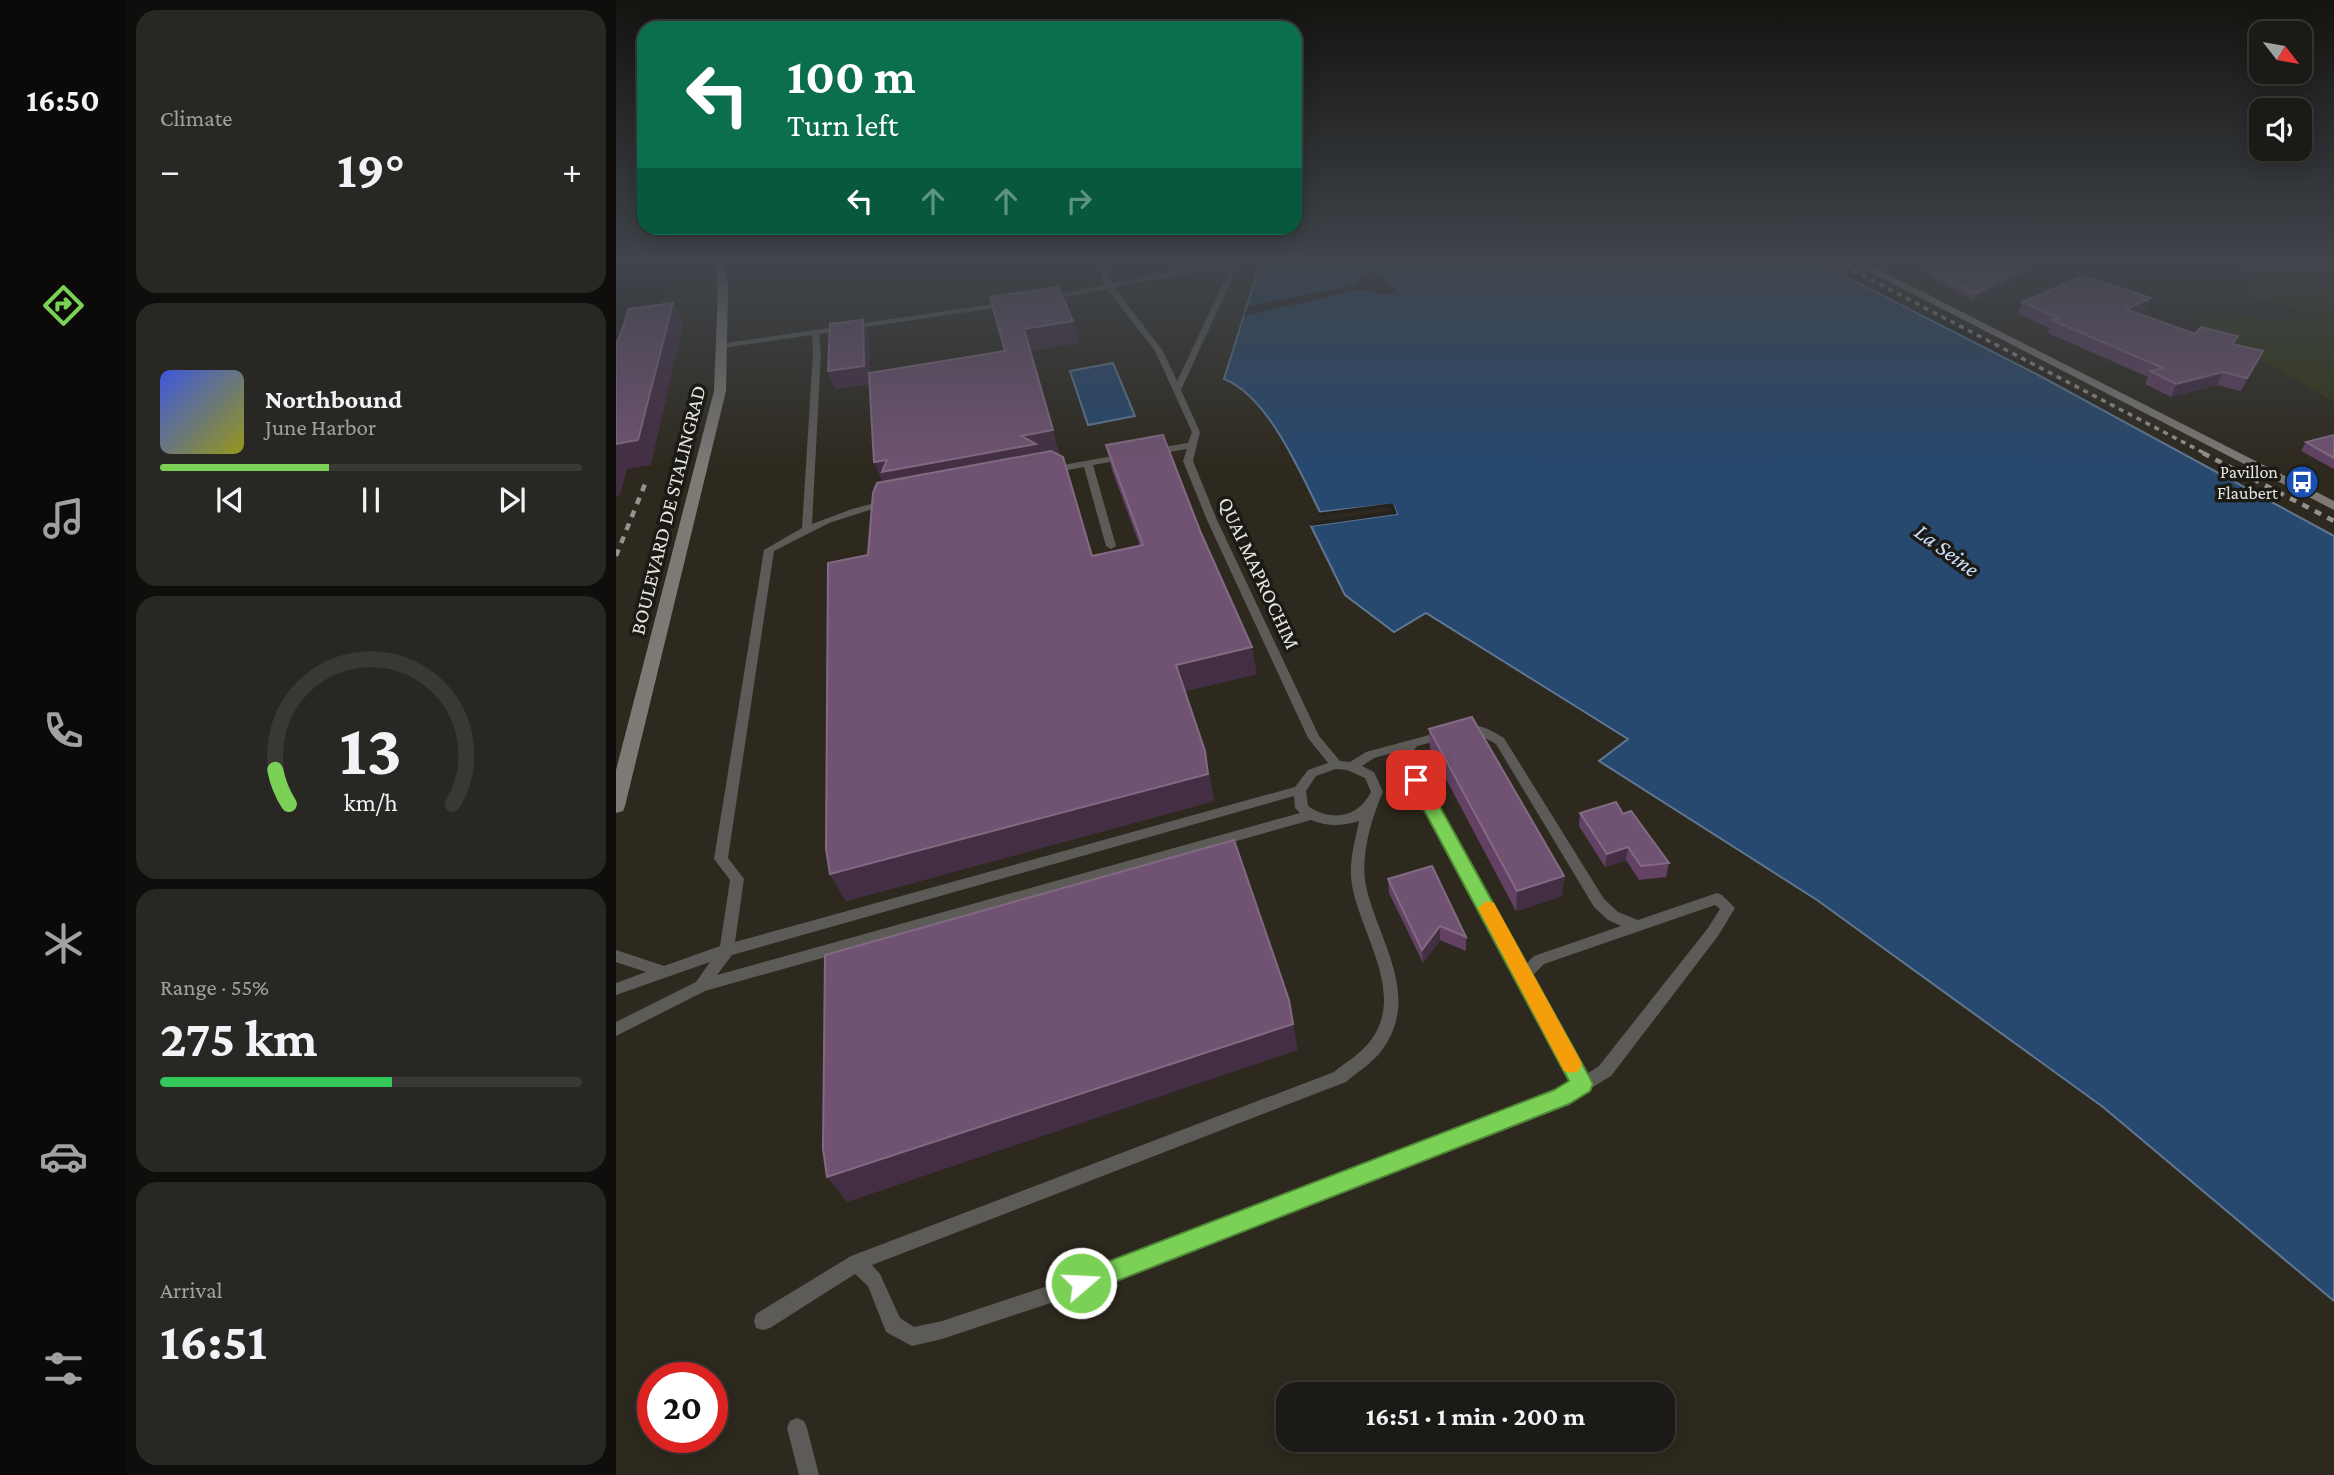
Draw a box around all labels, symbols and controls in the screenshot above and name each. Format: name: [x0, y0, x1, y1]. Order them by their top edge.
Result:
north arrow: [2249, 21, 2312, 84]
map controls: [2249, 21, 2312, 161]
icon: left: [672, 49, 763, 140]
text: 100 m: [787, 49, 916, 104]
text: 16:50: [26, 82, 100, 118]
button: sound: [2249, 98, 2312, 161]
text: Climate: [160, 105, 232, 131]
text: Turn left: [787, 107, 898, 143]
text: 19°: [337, 140, 405, 198]
text: −: [160, 149, 180, 191]
text: +: [562, 149, 582, 191]
icon: left: [841, 182, 879, 220]
icon: ahead: [914, 182, 952, 220]
icon: ahead: [987, 182, 1025, 220]
icon: right: [1060, 182, 1098, 220]
icon: directions: [39, 281, 88, 330]
street label: BOULEVARD DE STALINGRAD: [625, 383, 711, 637]
text: Northbound: [265, 385, 402, 414]
text: June Harbor: [265, 414, 376, 440]
place label: Pavillon Flaubert: [2217, 462, 2279, 503]
bus stop icon: Pavillon Flaubert: [2283, 463, 2321, 501]
icon: previous: [211, 481, 249, 519]
icon: pause: [352, 481, 390, 519]
icon: next: [493, 481, 531, 519]
street label: QUAI MAPROCHIM: [1213, 493, 1305, 653]
icon: music: [39, 494, 88, 543]
water label: La Seine: [1910, 518, 1984, 582]
icon: phone: [39, 706, 88, 755]
text: 13: [340, 709, 402, 790]
pin: [1386, 750, 1446, 810]
icon: arrive: [1397, 761, 1435, 799]
text: km/h: [344, 788, 398, 815]
icon: climate: [39, 919, 88, 968]
text: Range · 55%: [160, 974, 269, 1000]
text: 275 km: [160, 1009, 317, 1067]
icon: car: [39, 1132, 88, 1181]
position arrow: [1044, 1246, 1118, 1320]
text: Arrival: [160, 1277, 223, 1303]
text: 16:51: [160, 1312, 267, 1370]
icon: filters: [39, 1344, 88, 1393]
speed limit sign: 20: [637, 1362, 728, 1453]
text: 16:51 · 1 min · 200 m: [1366, 1402, 1585, 1431]

